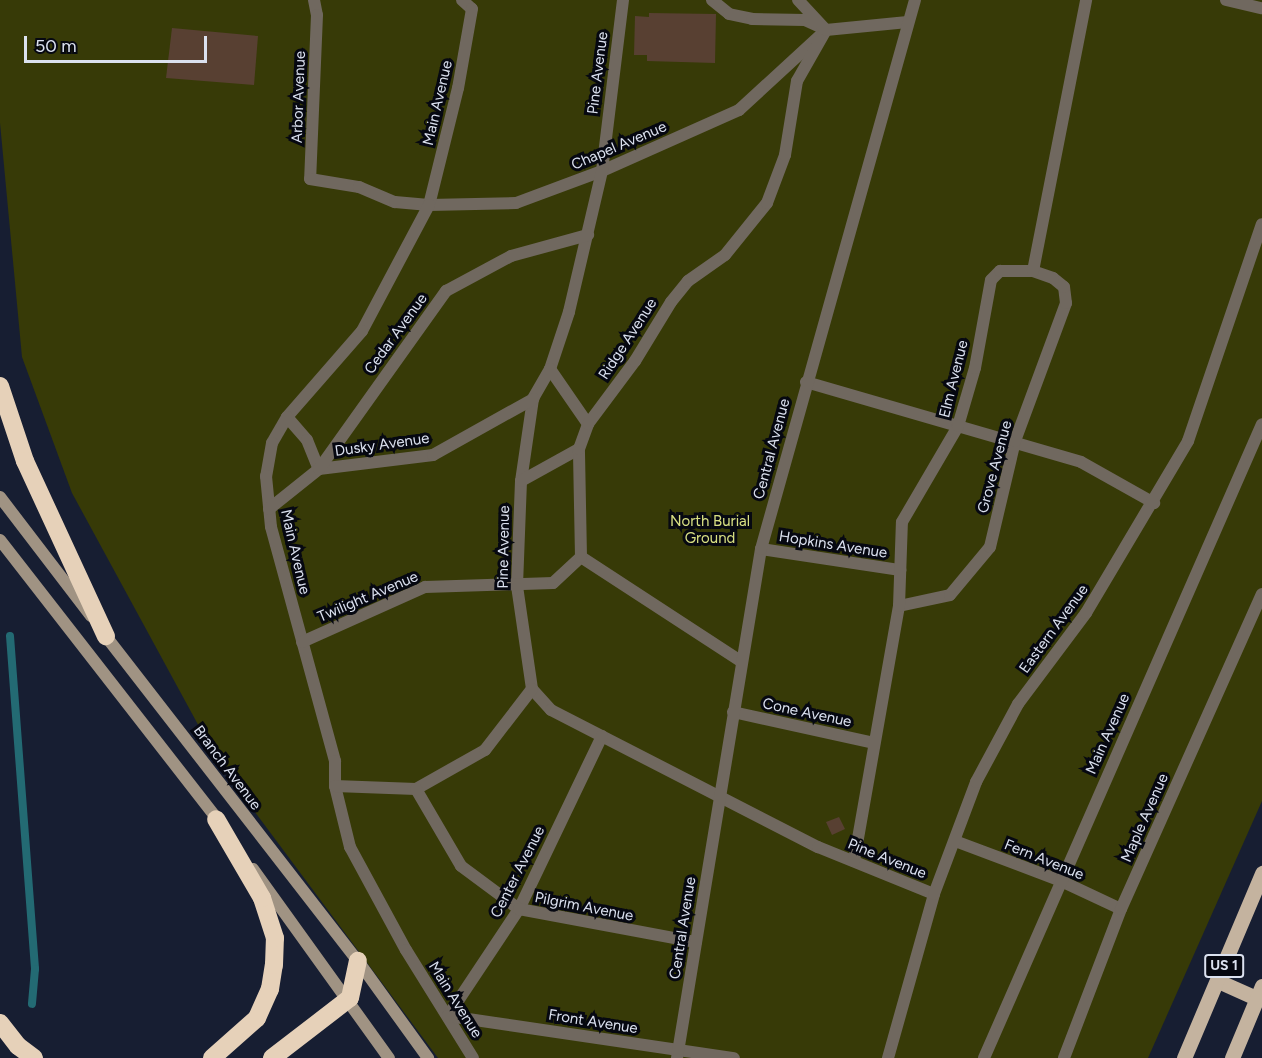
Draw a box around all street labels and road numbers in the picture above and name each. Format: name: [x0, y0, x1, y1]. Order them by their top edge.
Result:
street label: Pine Avenue: [584, 31, 612, 115]
street label: Arbor Avenue: [288, 51, 310, 143]
street label: Main Avenue: [419, 59, 457, 147]
street label: Chapel Avenue: [569, 118, 669, 174]
street label: Cedar Avenue: [361, 290, 431, 378]
street label: Ridge Avenue: [595, 295, 661, 383]
street label: Elm Avenue: [936, 338, 972, 420]
street label: Central Avenue: [750, 397, 794, 501]
street label: Grove Avenue: [974, 419, 1016, 515]
street label: Dusky Avenue: [334, 429, 430, 461]
street label: Pine Avenue: [494, 505, 514, 589]
street label: Main Avenue: [276, 508, 314, 596]
street label: Hopkins Avenue: [778, 528, 888, 562]
street label: Twilight Avenue: [315, 568, 421, 626]
street label: Eastern Avenue: [1016, 581, 1092, 677]
street label: Main Avenue: [1082, 691, 1134, 777]
street label: Cone Avenue: [761, 695, 853, 731]
street label: Branch Avenue: [189, 722, 265, 814]
street label: Maple Avenue: [1117, 771, 1173, 865]
street label: Center Avenue: [487, 823, 549, 921]
street label: Pine Avenue: [845, 835, 929, 883]
street label: Fern Avenue: [1002, 836, 1086, 884]
street label: Central Avenue: [666, 875, 700, 981]
street label: Pilgrim Avenue: [533, 889, 635, 925]
road number: US 1: [1203, 955, 1245, 977]
street label: Main Avenue: [424, 959, 486, 1041]
street label: Front Avenue: [547, 1006, 639, 1038]

